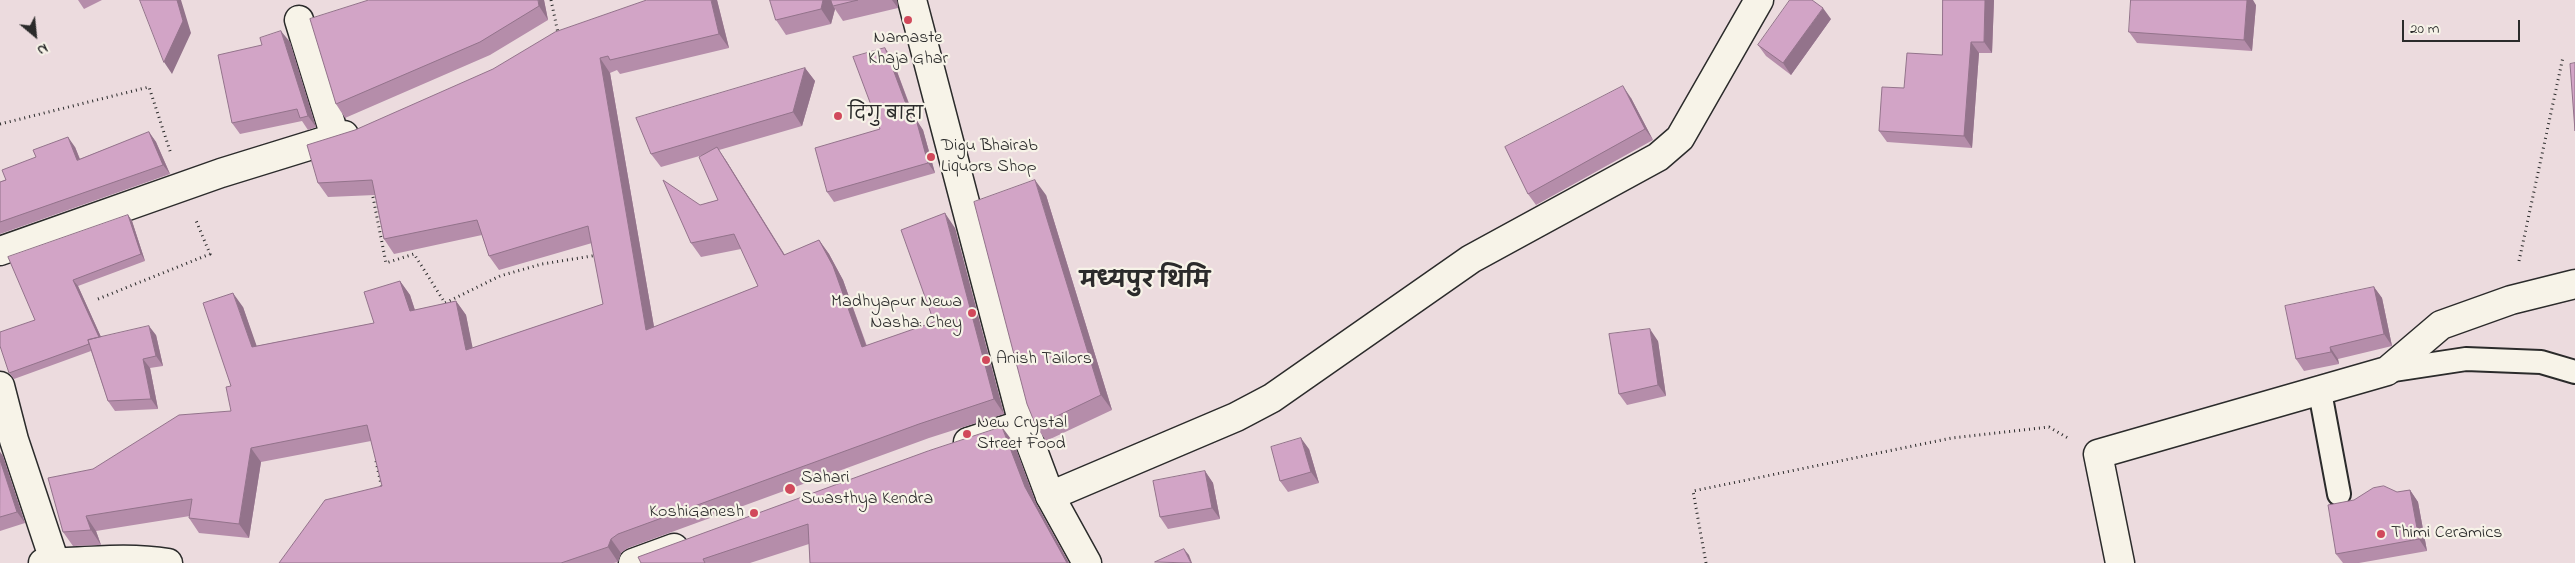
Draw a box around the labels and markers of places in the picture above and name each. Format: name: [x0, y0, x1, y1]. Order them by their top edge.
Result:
marker: Namaste Khaja Ghar: [902, 14, 914, 26]
place label: Namaste Khaja Ghar: [868, 28, 948, 70]
place label: दिगु बाहा: [848, 105, 923, 127]
marker: दिगु बाहा: [832, 110, 844, 122]
place label: Digu Bhairab Liquors Shop: [941, 136, 1038, 178]
marker: Digu Bhairab Liquors Shop: [925, 151, 937, 163]
place label: Madhyapur Newa Nasha: Chey: [831, 292, 962, 334]
marker: Madhyapur Newa Nasha: Chey: [966, 307, 978, 319]
place label: Anish Tailors: [996, 349, 1092, 371]
marker: Anish Tailors: [980, 354, 992, 366]
place label: New Crystal Street Food: [977, 413, 1067, 456]
marker: New Crystal Street Food: [961, 428, 973, 440]
place label: Sahari Swasthya Kendra: [801, 468, 933, 510]
marker: Sahari Swasthya Kendra: [783, 482, 797, 496]
place label: KoshiGanesh: [649, 502, 744, 524]
marker: KoshiGanesh: [748, 507, 760, 519]
place label: Thimi Ceramics: [2391, 523, 2502, 545]
marker: Thimi Ceramics: [2375, 528, 2387, 540]

